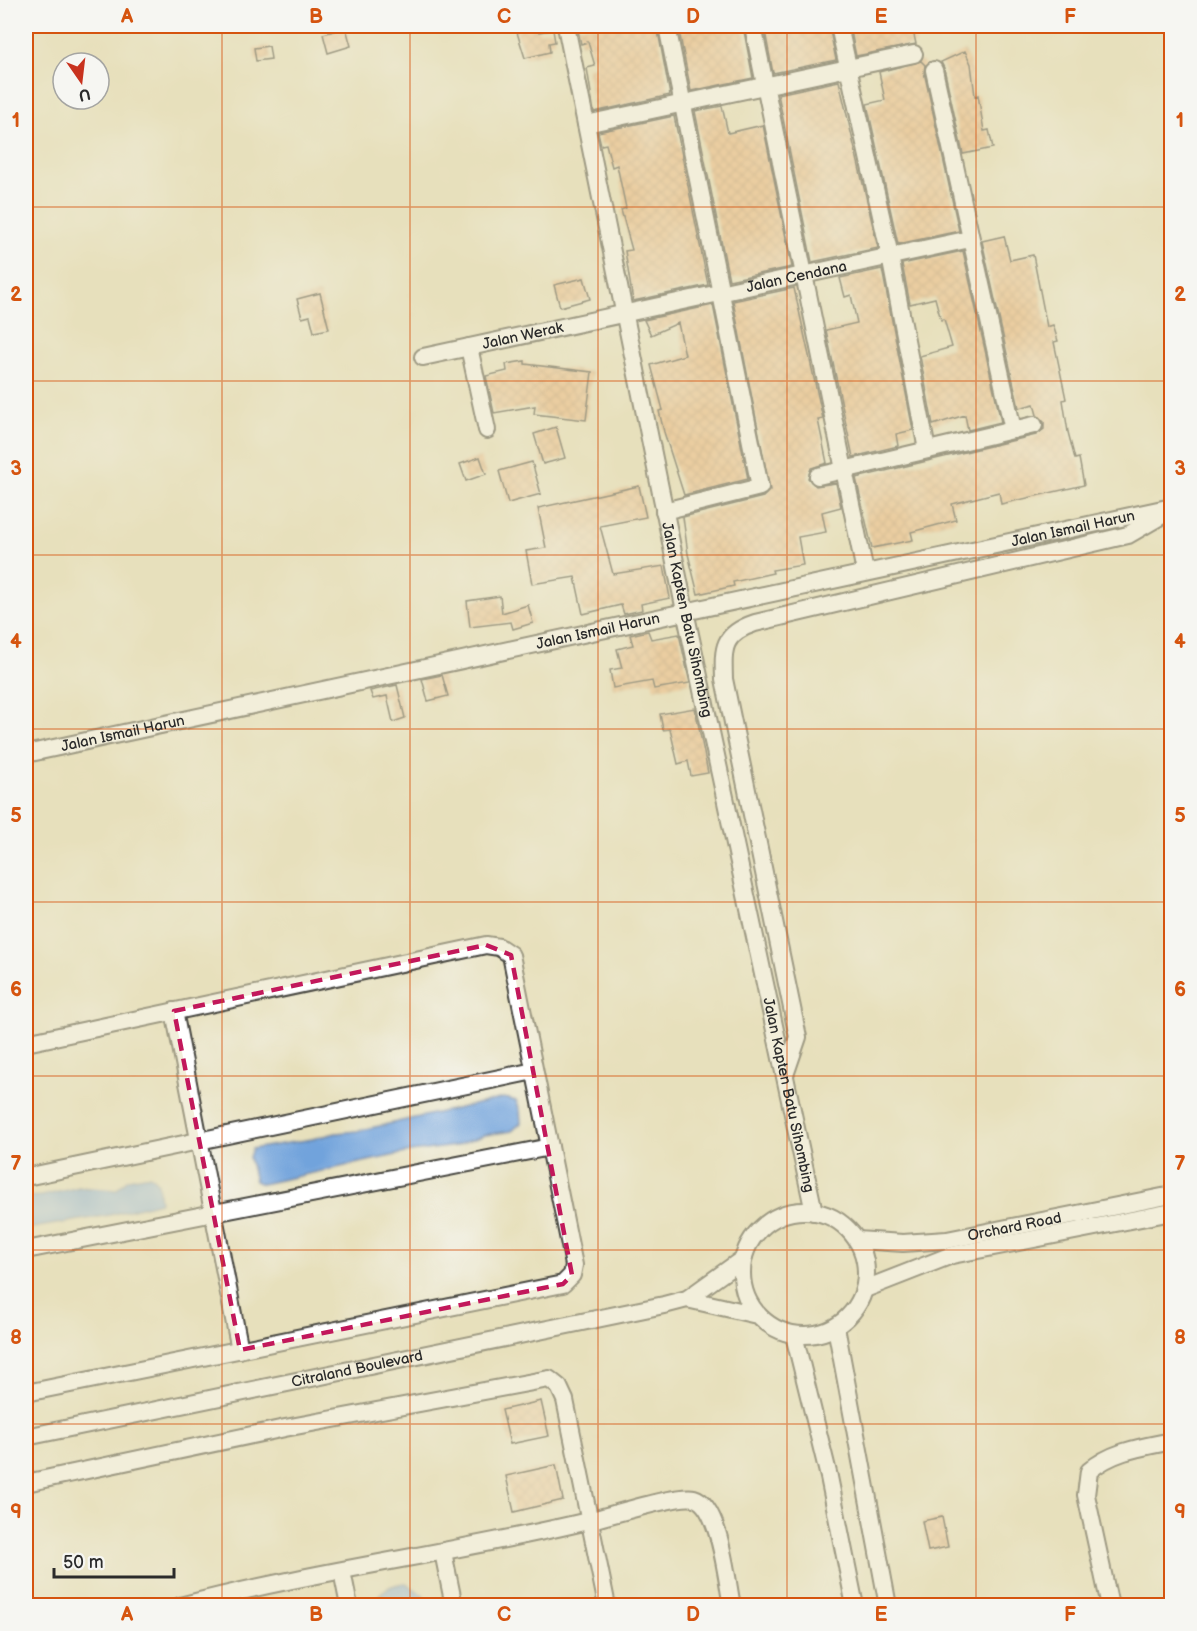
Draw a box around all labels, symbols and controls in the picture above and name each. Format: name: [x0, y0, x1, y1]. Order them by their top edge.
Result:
text: A: [120, 5, 134, 29]
text: B: [309, 5, 323, 29]
text: C: [497, 5, 511, 29]
text: D: [686, 5, 700, 29]
text: E: [875, 5, 888, 29]
text: F: [1064, 5, 1076, 29]
north arrow: [51, 51, 111, 111]
text: U: [76, 84, 92, 105]
text: 1: [12, 109, 20, 133]
text: 1: [1176, 109, 1184, 133]
street label: Jalan Cendana: [744, 257, 849, 297]
text: 2: [10, 283, 22, 307]
text: 2: [1174, 283, 1186, 307]
street label: Jalan Werak: [481, 318, 566, 354]
text: 3: [10, 457, 22, 481]
text: 3: [1174, 457, 1186, 481]
street label: Jalan Ismail Harun: [1009, 506, 1137, 551]
street label: Jalan Kapten Batu Sihombing: [657, 521, 717, 719]
street label: Jalan Ismail Harun: [534, 609, 662, 654]
text: 4: [10, 630, 22, 654]
text: 4: [1174, 630, 1186, 654]
street label: Jalan Ismail Harun: [59, 711, 186, 756]
text: 5: [10, 804, 22, 828]
text: 5: [1174, 804, 1186, 828]
text: 6: [10, 978, 22, 1002]
text: 6: [1174, 978, 1186, 1002]
street label: Jalan Kapten Batu Sihombing: [758, 996, 819, 1194]
text: 7: [10, 1152, 22, 1176]
text: 7: [1174, 1152, 1186, 1176]
street label: Orchard Road: [966, 1208, 1063, 1246]
text: 8: [10, 1326, 22, 1350]
text: 8: [1174, 1326, 1186, 1350]
street label: Citraland Boulevard: [290, 1346, 424, 1392]
text: 9: [10, 1500, 22, 1524]
text: 9: [1174, 1500, 1186, 1524]
scale bar: [54, 1541, 174, 1579]
text: 50 m: [63, 1552, 104, 1573]
text: A: [120, 1603, 134, 1627]
text: B: [309, 1603, 323, 1627]
text: C: [497, 1603, 511, 1627]
text: D: [686, 1603, 700, 1627]
text: E: [875, 1603, 888, 1627]
text: F: [1064, 1603, 1076, 1627]

